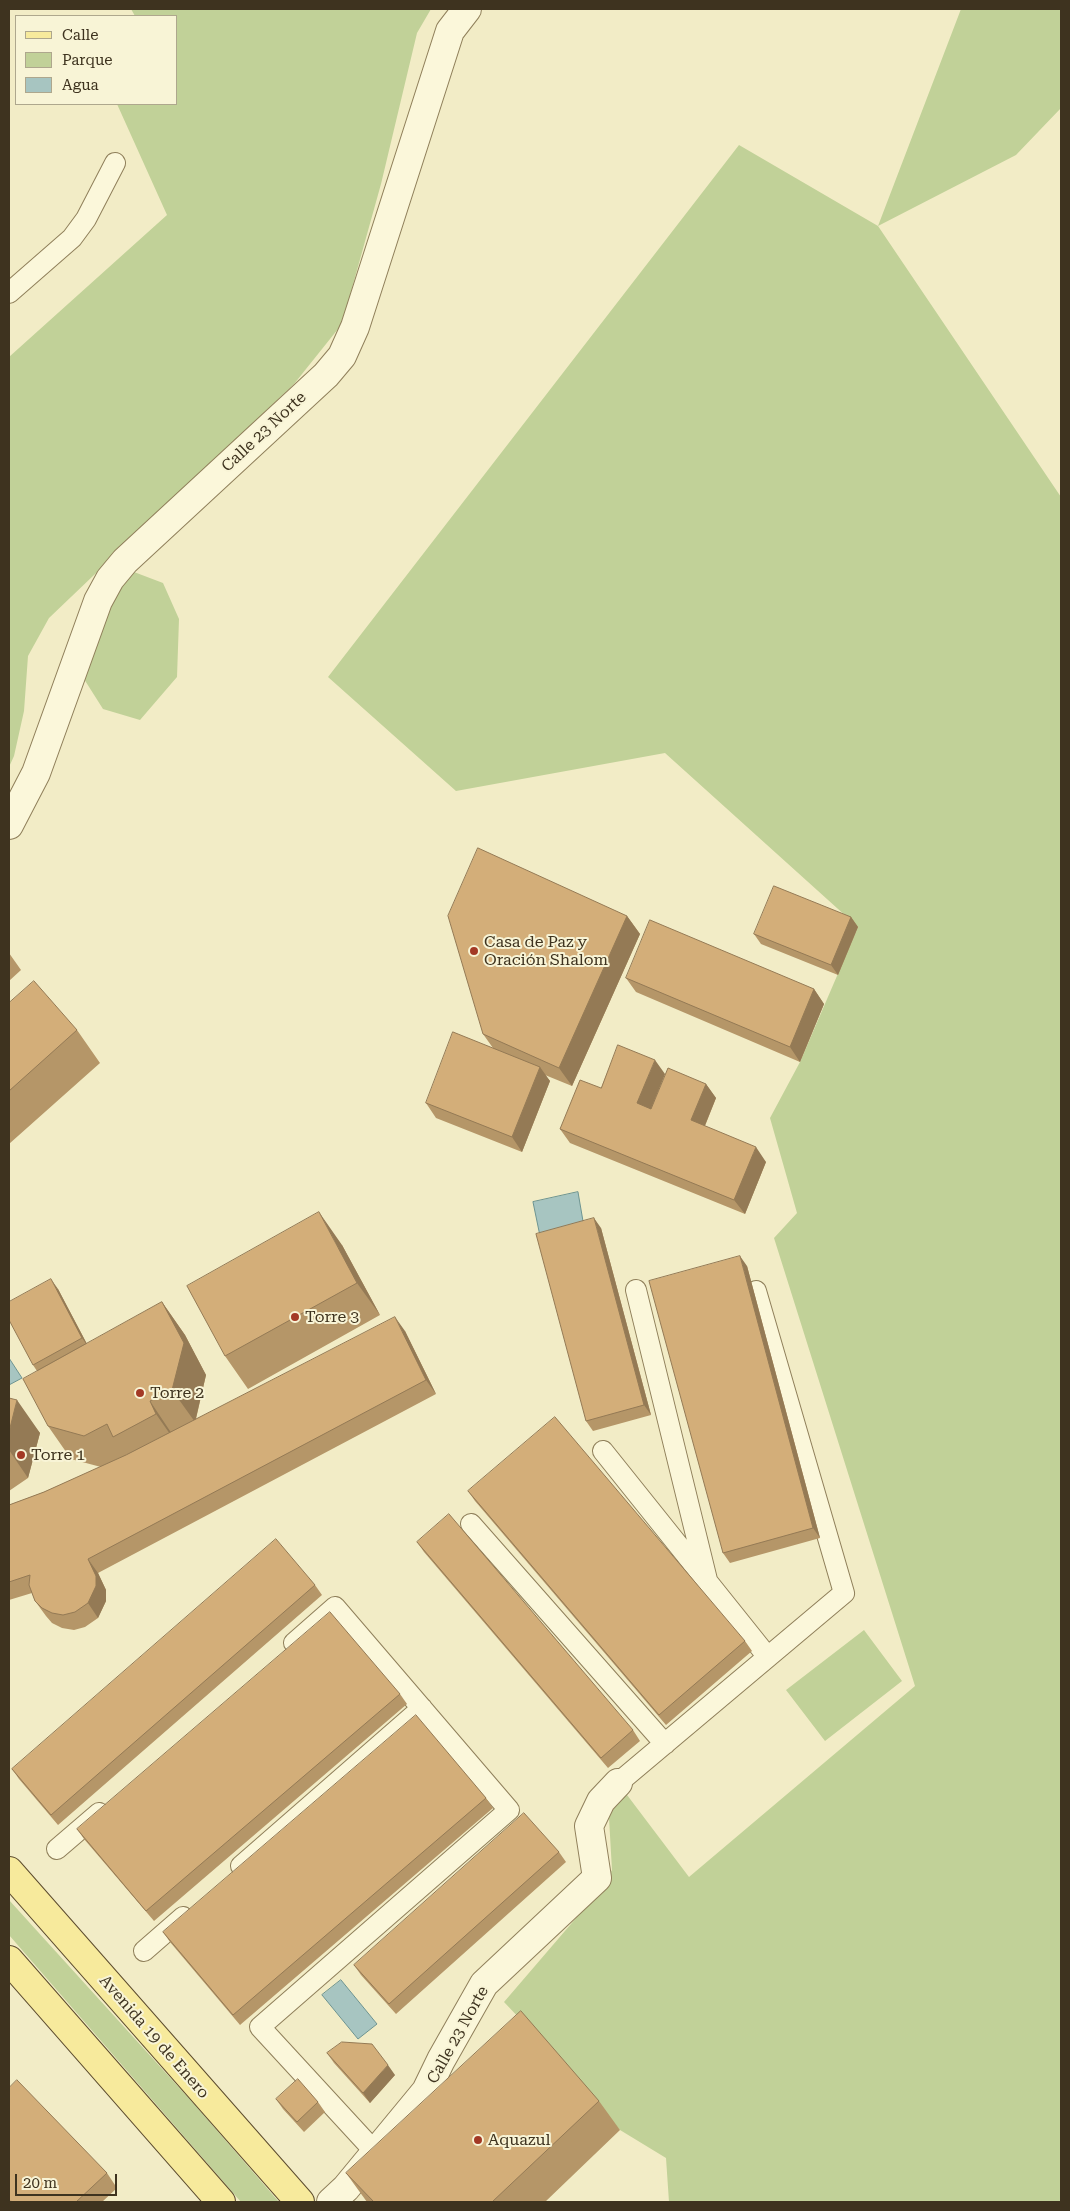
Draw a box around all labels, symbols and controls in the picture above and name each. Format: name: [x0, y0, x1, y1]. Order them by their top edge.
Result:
legend: [15, 15, 178, 105]
text: Calle: [62, 26, 98, 44]
text: Parque: [62, 51, 113, 69]
text: Agua: [62, 76, 99, 94]
street label: Calle 23 Norte: [218, 388, 310, 476]
place label: Casa de Paz y Oración Shalom: [484, 932, 608, 970]
marker: Casa de Paz y Oración Shalom: [468, 945, 480, 957]
place label: Torre 3: [305, 1307, 359, 1327]
marker: Torre 3: [289, 1311, 301, 1323]
place label: Torre 2: [150, 1383, 204, 1403]
marker: Torre 2: [134, 1387, 146, 1399]
place label: Torre 1: [31, 1445, 85, 1465]
marker: Torre 1: [15, 1449, 27, 1461]
street label: Avenida 19 de Enero: [95, 1971, 213, 2103]
street label: Calle 23 Norte: [423, 1983, 493, 2087]
place label: Aquazul: [488, 2130, 550, 2150]
marker: Aquazul: [472, 2134, 484, 2146]
scale bar: [18, 2164, 120, 2196]
text: 20 m: [23, 2174, 57, 2192]

